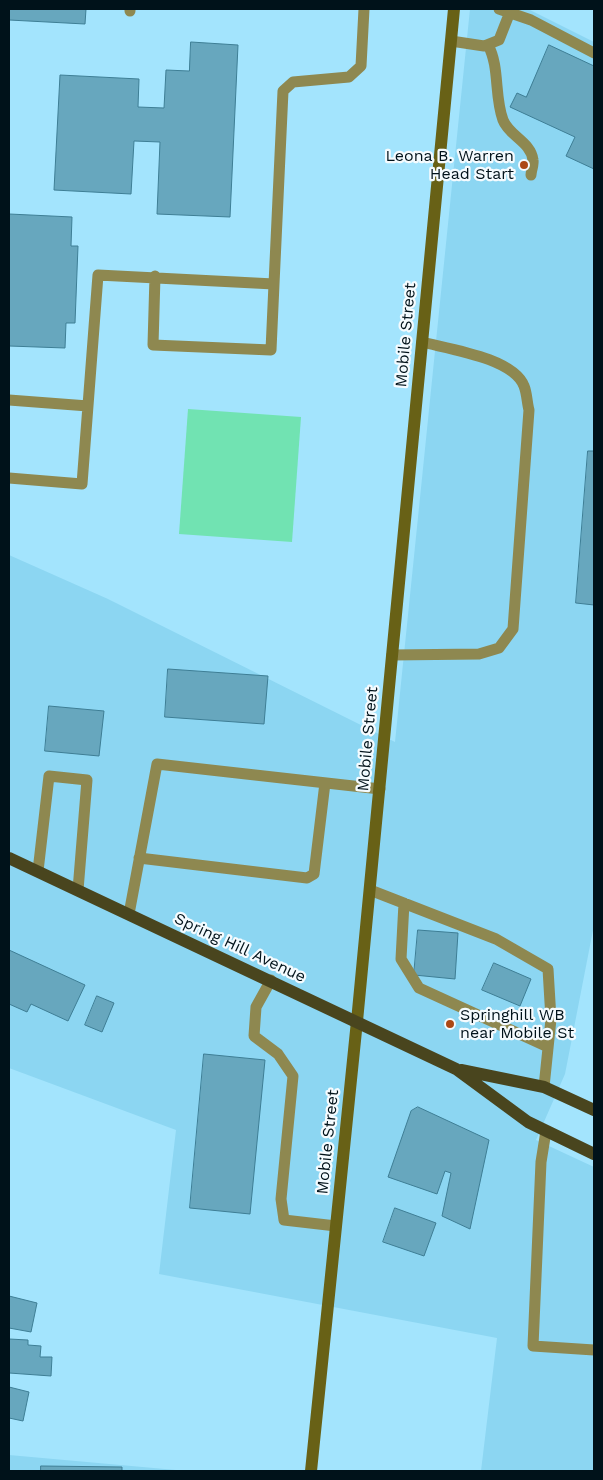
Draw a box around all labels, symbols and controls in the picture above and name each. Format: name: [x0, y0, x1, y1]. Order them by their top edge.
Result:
place label: Leona B. Warren Head Start: [386, 146, 514, 184]
marker: Leona B. Warren Head Start: [518, 159, 530, 171]
street label: Mobile Street: [392, 282, 420, 388]
street label: Mobile Street: [354, 686, 382, 792]
street label: Spring Hill Avenue: [171, 909, 309, 987]
place label: Springhill WB near Mobile St: [460, 1005, 574, 1043]
marker: Springhill WB near Mobile St: [444, 1018, 456, 1030]
street label: Mobile Street: [313, 1089, 343, 1195]

